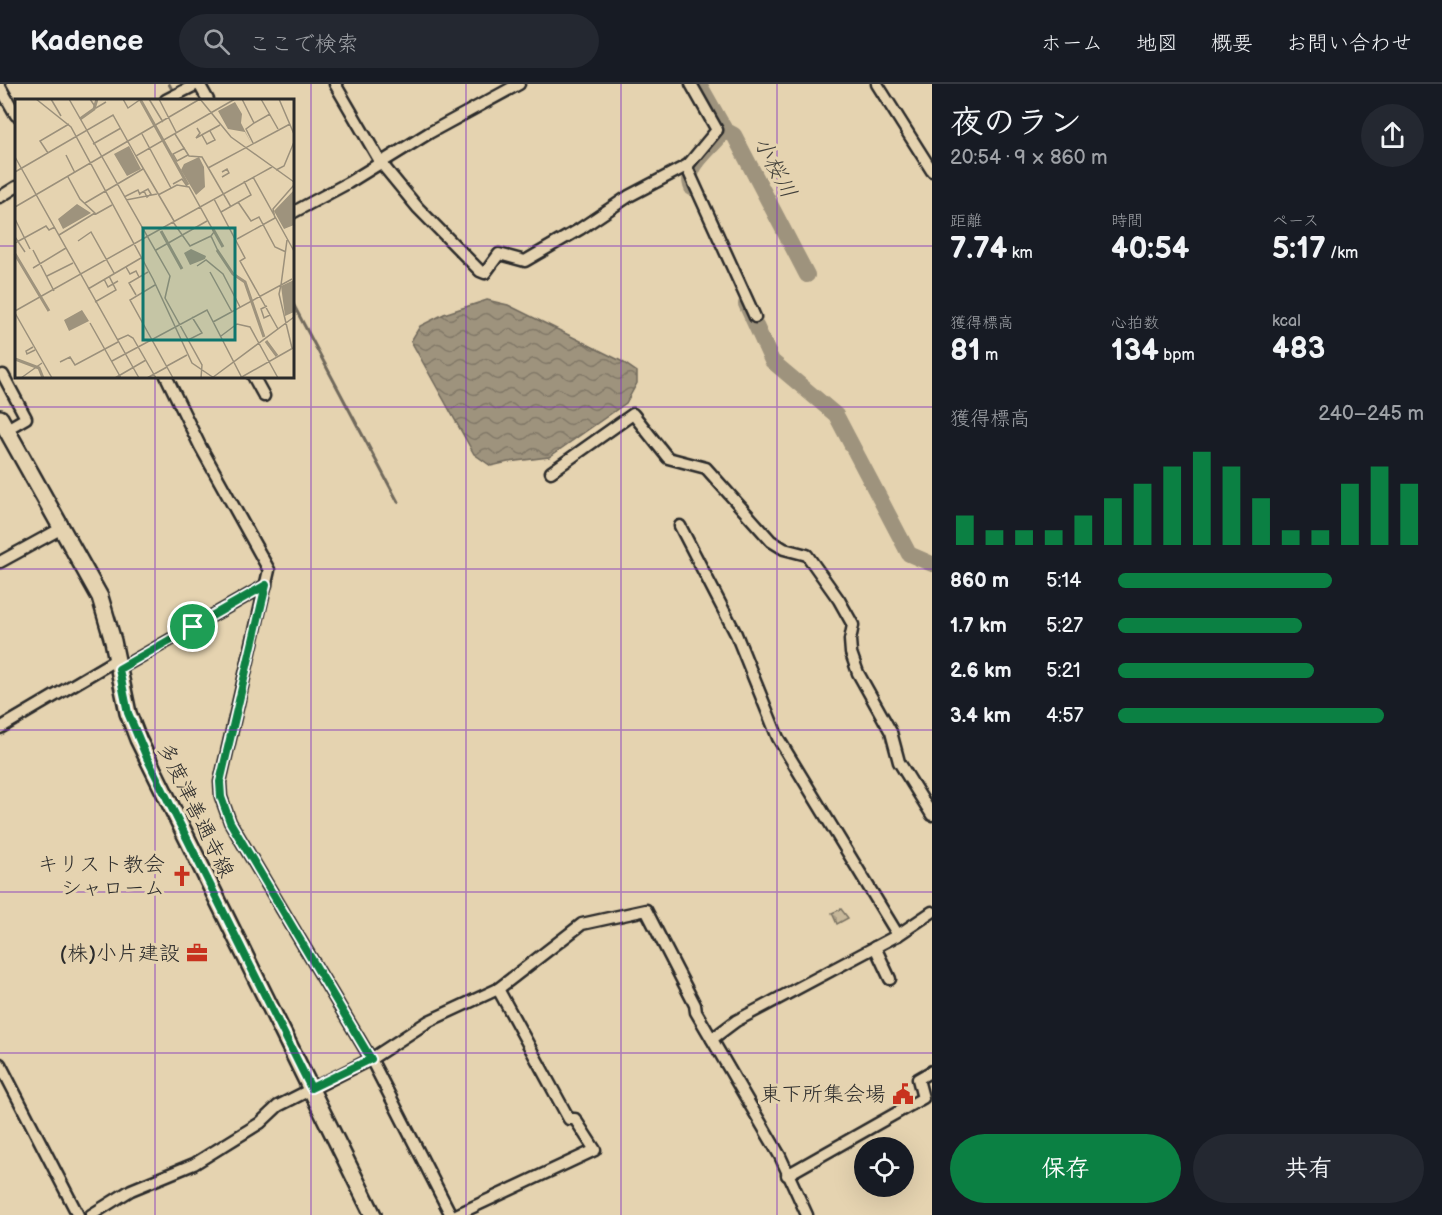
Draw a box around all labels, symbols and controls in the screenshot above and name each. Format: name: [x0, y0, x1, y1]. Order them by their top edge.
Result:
search box: [179, 14, 599, 68]
text: Kadence: [30, 25, 143, 58]
icon: search: [200, 25, 233, 58]
text: ここで検索: [248, 31, 358, 58]
text: ホーム: [1041, 31, 1103, 56]
text: 地図: [1136, 31, 1178, 56]
text: 概要: [1211, 31, 1253, 56]
text: お問い合わせ: [1286, 31, 1412, 56]
inset map: [15, 99, 294, 378]
text: 夜のラン: [950, 103, 1082, 143]
button: share: [1361, 104, 1424, 167]
water label: 小桜川: [747, 132, 802, 203]
text: 20:54 · 9 × 860 m: [950, 146, 1108, 170]
text: 距離: [950, 212, 982, 231]
text: 時間: [1111, 212, 1143, 231]
text: ペース: [1272, 212, 1319, 231]
text: 7.74: [950, 231, 1007, 267]
text: 40:54: [1111, 231, 1190, 267]
text: 5:17: [1272, 231, 1326, 267]
text: km: [1007, 244, 1033, 263]
text: /km: [1326, 244, 1358, 263]
text: kcal: [1272, 312, 1301, 331]
text: 獲得標高: [950, 314, 1014, 333]
text: 心拍数: [1111, 314, 1159, 333]
text: 483: [1272, 331, 1325, 367]
text: 81: [950, 333, 981, 369]
text: 134: [1111, 333, 1159, 369]
text: m: [981, 346, 998, 365]
text: bpm: [1159, 346, 1195, 365]
text: 240–245 m: [1318, 402, 1424, 426]
text: 獲得標高: [950, 407, 1030, 431]
text: 860 m: [950, 569, 1009, 593]
text: 5:14: [1046, 569, 1081, 593]
pin: [167, 601, 218, 652]
icon: arrive: [176, 610, 209, 643]
text: 1.7 km: [950, 614, 1007, 638]
text: 5:27: [1046, 614, 1083, 638]
text: 2.6 km: [950, 659, 1011, 683]
text: 5:21: [1046, 659, 1081, 683]
text: 3.4 km: [950, 704, 1011, 728]
text: 4:57: [1046, 704, 1084, 728]
street label: 多度津善通寺線: [152, 739, 239, 882]
place label: キリスト教会 シャローム: [37, 852, 165, 901]
church icon: キリスト教会 シャローム: [170, 864, 194, 888]
place label: (株)小片建設: [60, 941, 180, 966]
office icon: (株)小片建設: [185, 941, 209, 965]
place label: 東下所集会場: [760, 1082, 886, 1107]
public building icon: 東下所集会場: [891, 1082, 915, 1106]
button: 保存: [950, 1134, 1181, 1203]
button: 共有: [1193, 1134, 1424, 1203]
map controls: [854, 1137, 914, 1197]
button: locate: [854, 1137, 914, 1197]

